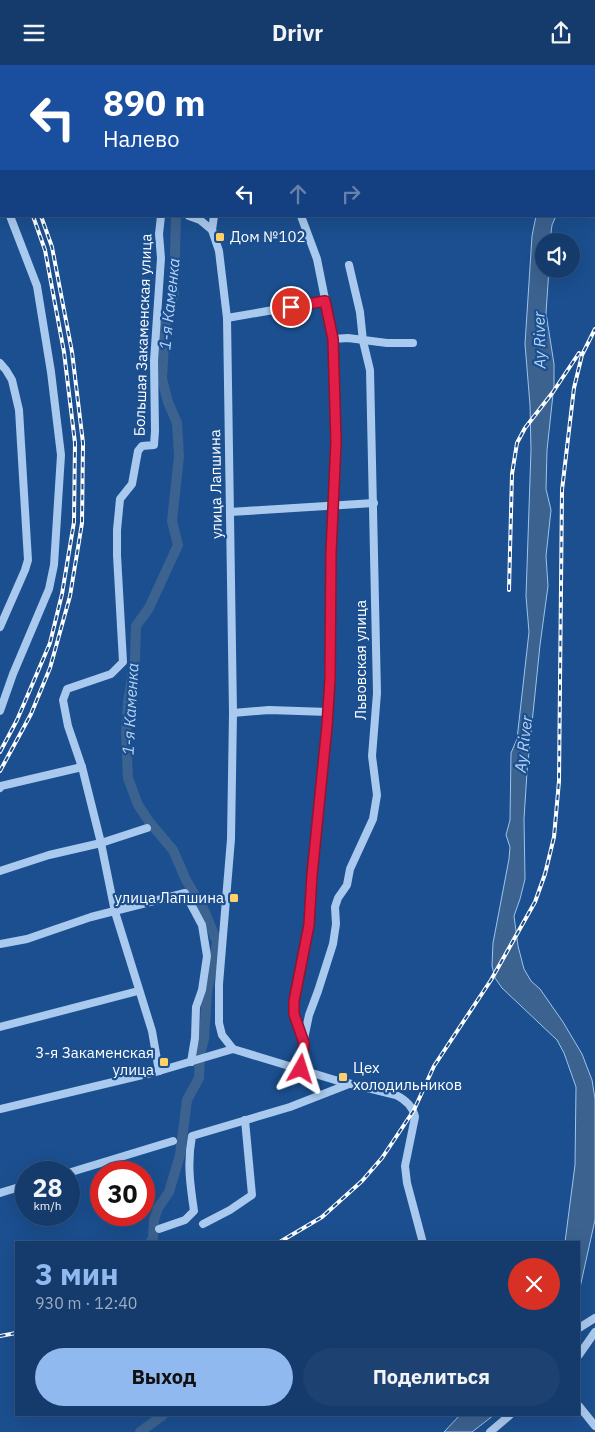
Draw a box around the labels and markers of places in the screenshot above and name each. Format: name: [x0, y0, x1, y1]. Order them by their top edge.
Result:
place label: Дом №102: [230, 227, 306, 246]
marker: Дом №102: [214, 231, 226, 243]
pin: [270, 286, 312, 328]
place label: улица Лапшина: [114, 888, 224, 907]
marker: улица Лапшина: [228, 892, 240, 904]
place label: 3-я Закаменская улица: [35, 1043, 154, 1079]
marker: 3-я Закаменская улица: [158, 1056, 170, 1068]
place label: Цех холодильников: [353, 1058, 462, 1094]
marker: Цех холодильников: [337, 1071, 349, 1083]

